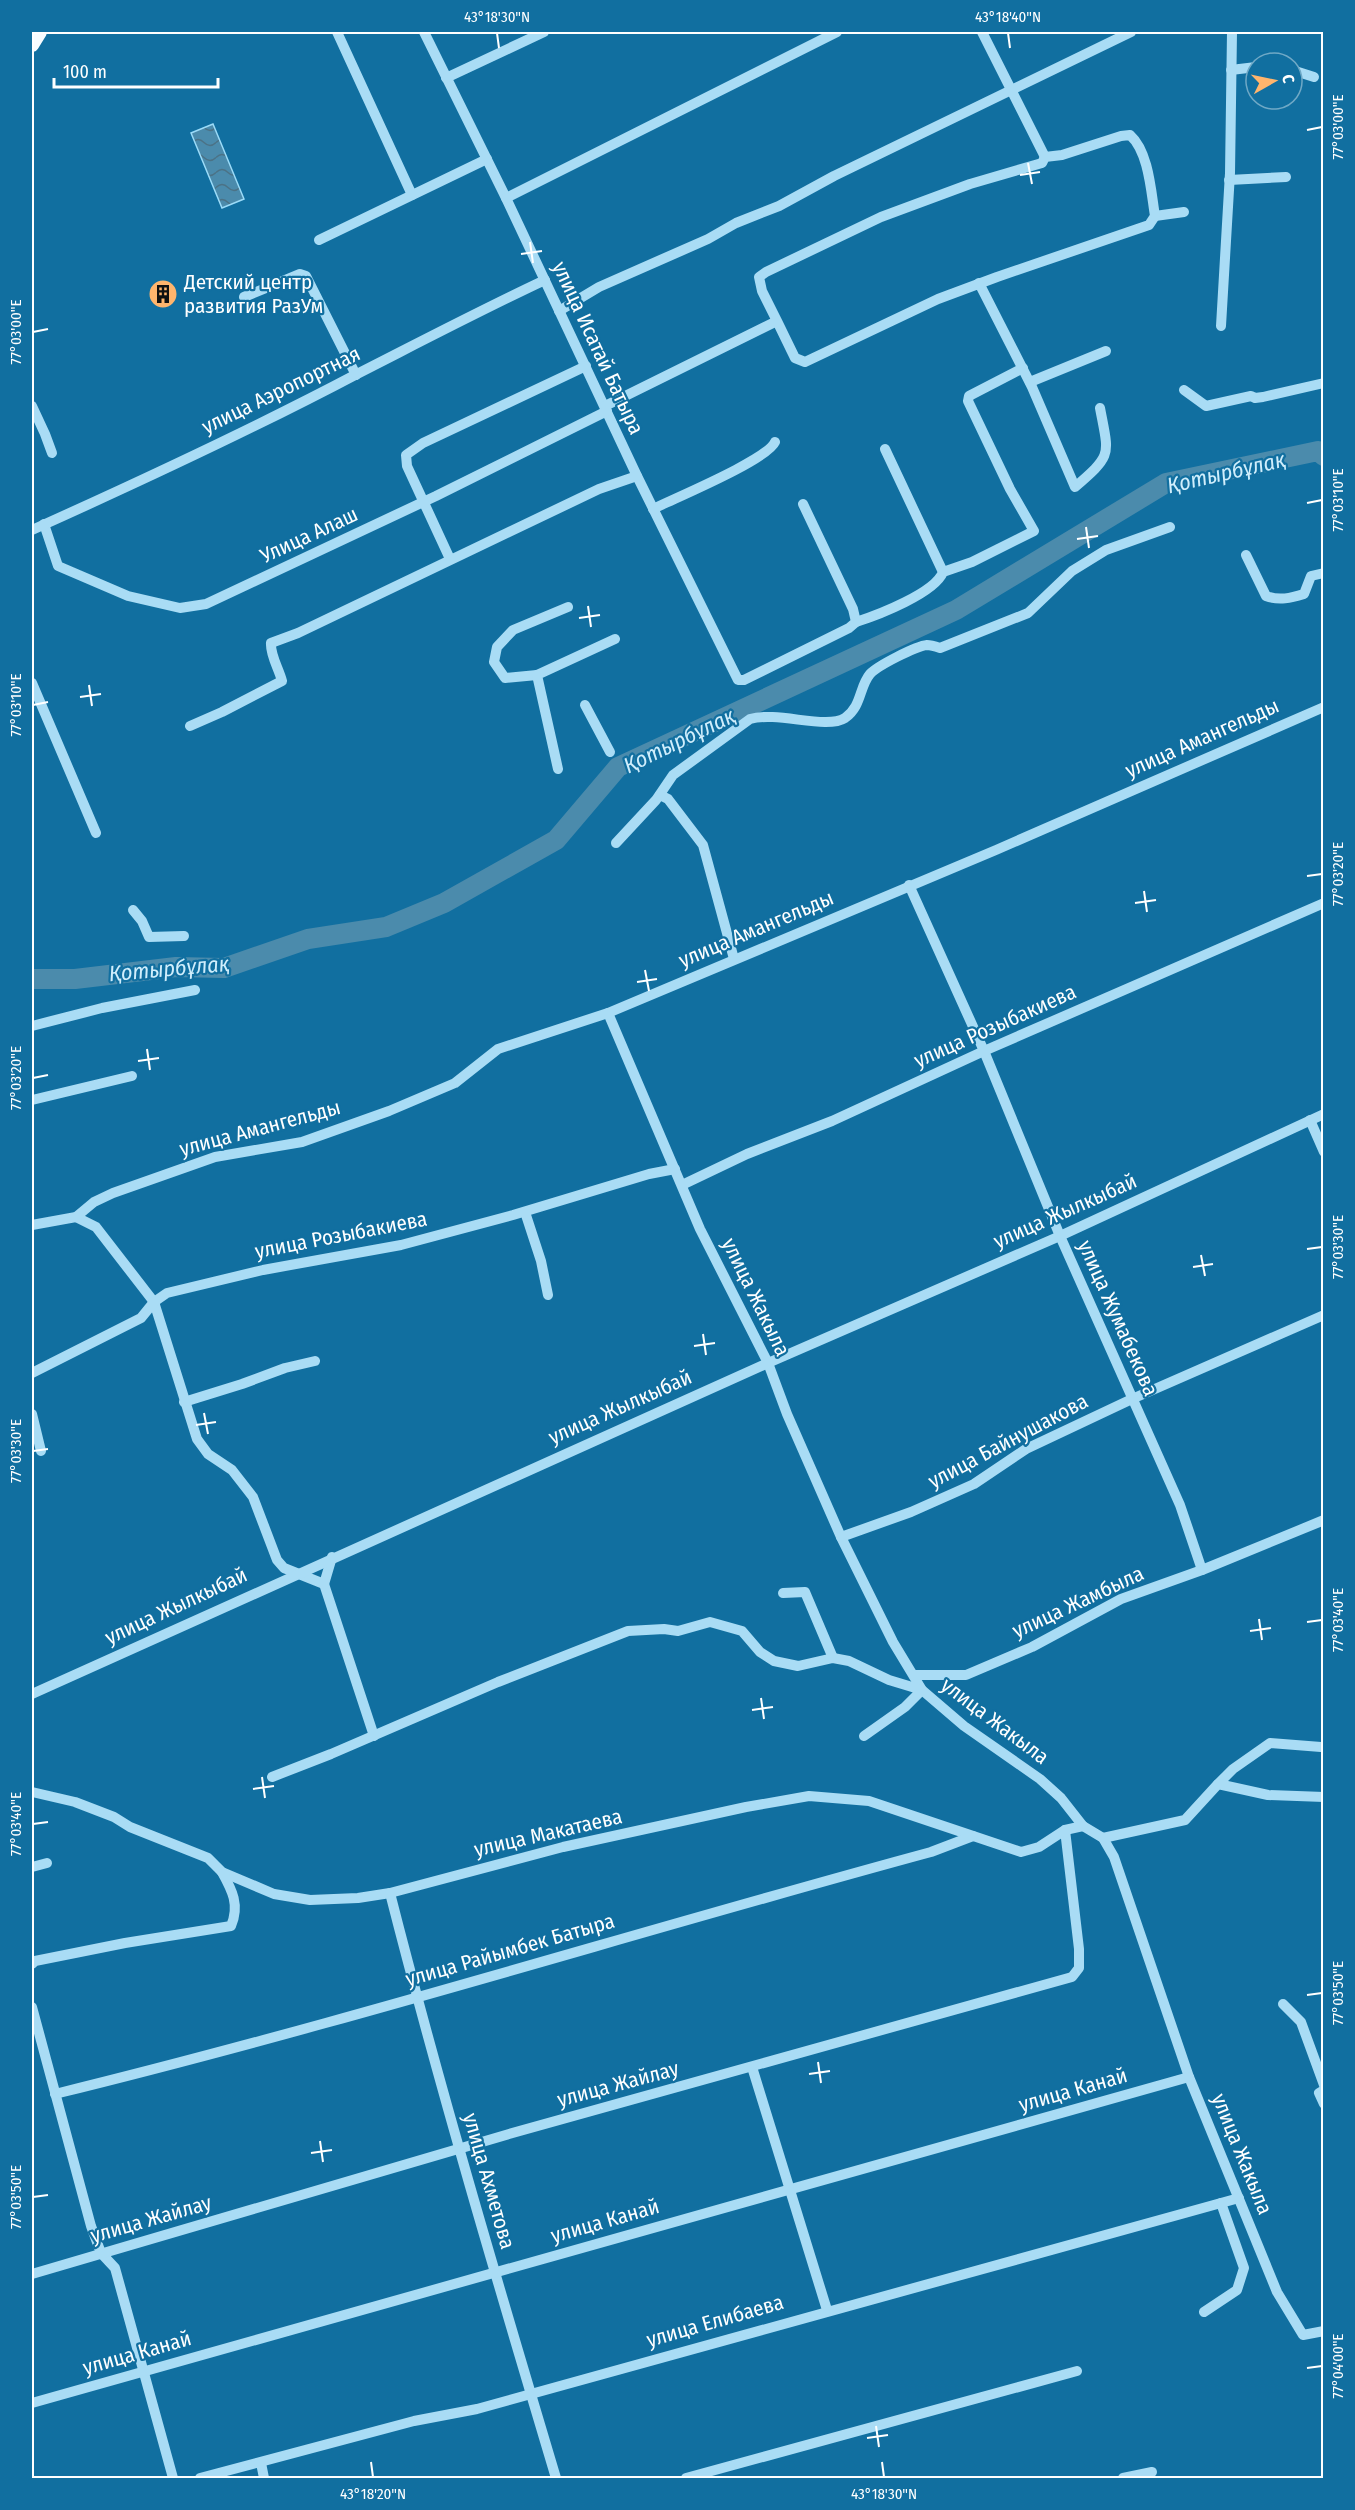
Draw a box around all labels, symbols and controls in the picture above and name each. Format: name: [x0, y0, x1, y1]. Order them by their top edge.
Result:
text: 43°18'30"N: [464, 8, 530, 26]
text: 43°18'40"N: [975, 8, 1041, 26]
scale bar: [54, 51, 218, 89]
north arrow: [1244, 51, 1304, 111]
text: 100 m: [63, 61, 107, 83]
text: С: [1278, 73, 1298, 85]
text: 77°03'00"E: [1329, 95, 1347, 159]
street label: улица Исатай Батыра: [547, 257, 649, 439]
place label: Детский центр развития РазУм: [183, 269, 323, 319]
building icon: Детский центр развития РазУм: [147, 278, 179, 310]
text: 77°03'00"E: [7, 300, 25, 364]
street label: улица Аэропортная: [197, 340, 365, 440]
water label: Қотырбұлақ: [1164, 446, 1288, 499]
text: 77°03'10"E: [1329, 468, 1347, 532]
street label: Улица Алаш: [255, 501, 362, 569]
text: 77°03'10"E: [7, 673, 25, 737]
street label: улица Амангельды: [1121, 692, 1283, 784]
water label: Қотырбұлақ: [619, 702, 740, 779]
text: 77°03'20"E: [1329, 842, 1347, 906]
street label: улица Амангельды: [675, 885, 837, 973]
water label: Қотырбұлақ: [108, 950, 231, 987]
street label: улица Розыбакиева: [910, 979, 1080, 1073]
text: 77°03'20"E: [7, 1046, 25, 1110]
street label: улица Амангельды: [177, 1094, 343, 1162]
street label: улица Жылкыбай: [989, 1168, 1141, 1254]
street label: улица Розыбакиева: [253, 1206, 429, 1264]
text: 77°03'30"E: [1329, 1215, 1347, 1279]
street label: улица Жакыла: [716, 1234, 796, 1360]
street label: улица Жумабекова: [1072, 1236, 1164, 1400]
street label: улица Жылкыбай: [544, 1364, 696, 1450]
street label: улица Байнушакова: [924, 1388, 1092, 1494]
text: 77°03'30"E: [7, 1419, 25, 1483]
street label: улица Жамбыла: [1008, 1560, 1148, 1644]
street label: улица Жылкыбай: [101, 1562, 251, 1650]
text: 77°03'40"E: [1329, 1588, 1347, 1652]
street label: улица Жакыла: [936, 1672, 1054, 1770]
text: 77°03'40"E: [7, 1792, 25, 1856]
street label: улица Макатаева: [471, 1803, 625, 1863]
street label: улица Райымбек Батыра: [402, 1908, 618, 1992]
text: 77°03'50"E: [1329, 1961, 1347, 2025]
street label: улица Жайлау: [554, 2055, 682, 2113]
street label: улица Канай: [1016, 2062, 1130, 2118]
street label: улица Жакыла: [1206, 2090, 1278, 2218]
street label: улица Ахметова: [457, 2110, 521, 2252]
text: 77°03'50"E: [7, 2165, 25, 2229]
street label: улица Жайлау: [87, 2189, 215, 2249]
street label: улица Канай: [548, 2193, 662, 2249]
street label: улица Елибаева: [643, 2289, 787, 2353]
street label: улица Канай: [80, 2325, 194, 2381]
text: 77°04'00"E: [1329, 2334, 1347, 2398]
text: 43°18'20"N: [340, 2485, 406, 2503]
text: 43°18'30"N: [851, 2485, 917, 2503]

